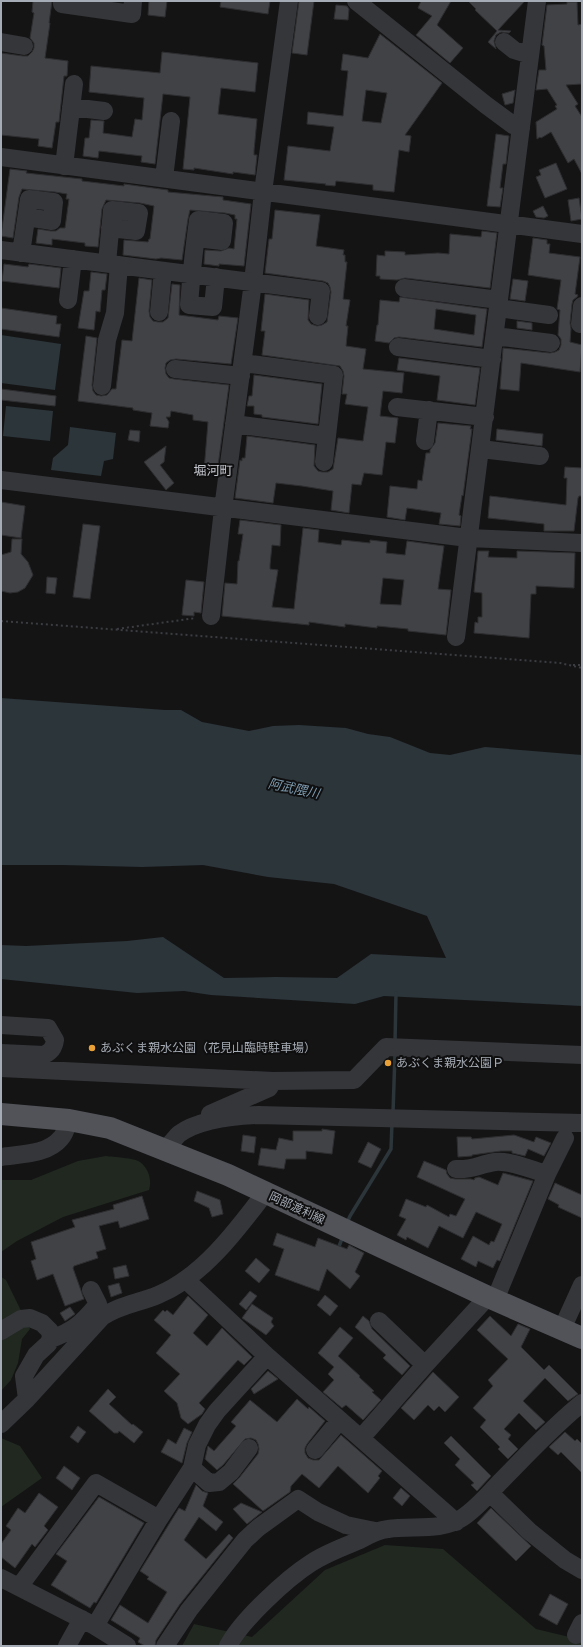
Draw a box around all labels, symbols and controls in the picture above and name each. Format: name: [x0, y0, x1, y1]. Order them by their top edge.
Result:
district label: 堀河町: [193, 462, 233, 478]
water label: 阿武隈川: [267, 775, 323, 802]
place label: あぶくま親水公園（花見山臨時駐車場）: [100, 1040, 316, 1055]
marker: あぶくま親水公園（花見山臨時駐車場）: [87, 1043, 97, 1053]
place label: あぶくま親水公園Ｐ: [396, 1055, 504, 1070]
marker: あぶくま親水公園Ｐ: [383, 1058, 393, 1068]
street label: 岡部渡利線: [267, 1188, 328, 1227]

